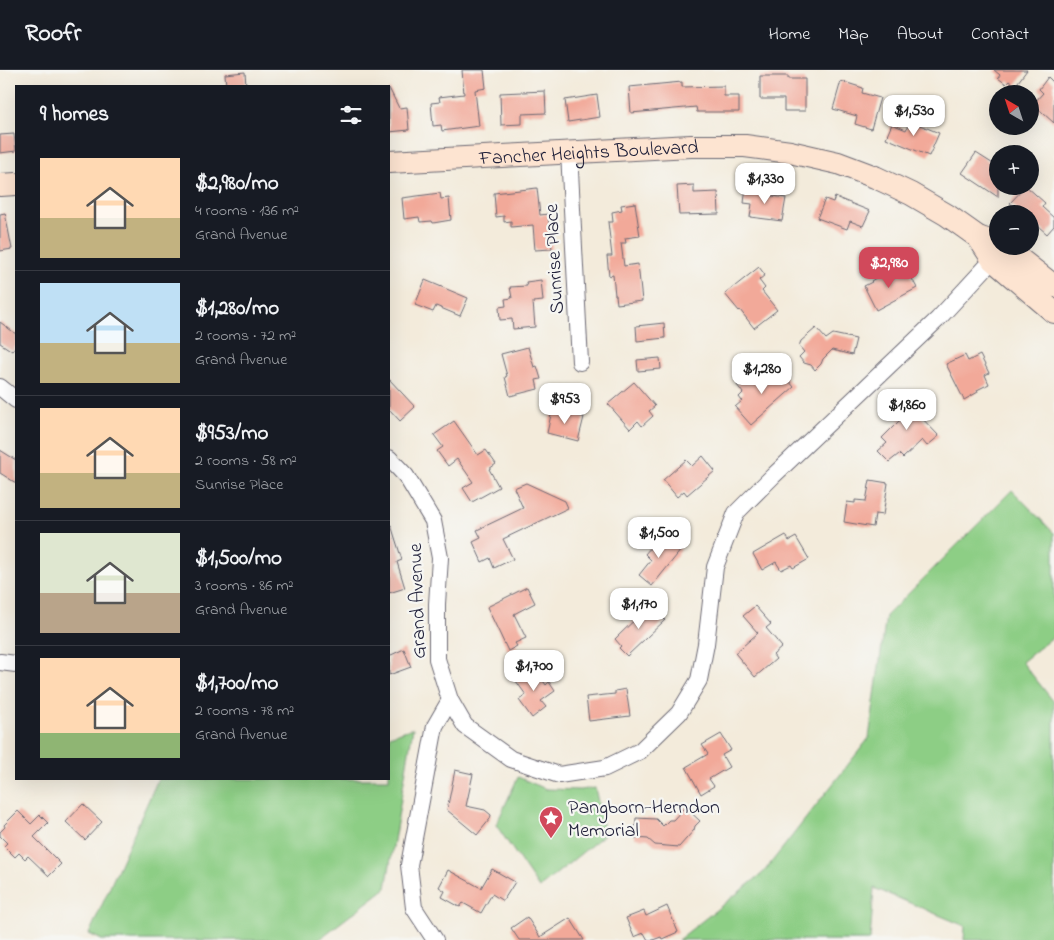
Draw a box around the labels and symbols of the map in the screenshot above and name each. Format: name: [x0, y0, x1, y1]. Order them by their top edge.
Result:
north arrow: [989, 85, 1039, 135]
pin: $1,530: [873, 94, 955, 137]
street label: Fancher Heights Boulevard: [477, 134, 698, 174]
pin: $1,330: [724, 162, 806, 205]
street label: Sunrise Place: [538, 203, 573, 315]
pin: $2,980: [848, 246, 930, 289]
pin: $1,280: [721, 352, 803, 395]
pin: $953: [535, 382, 595, 425]
pin: $1,860: [866, 388, 948, 431]
pin: $1,500: [618, 516, 700, 559]
street label: Grand Avenue: [402, 543, 435, 659]
pin: $1,170: [598, 588, 680, 630]
pin: $1,700: [493, 650, 575, 692]
place label: Pangborn-Herndon Memorial: [568, 794, 720, 846]
place icon: Pangborn-Herndon Memorial: [538, 805, 564, 839]

